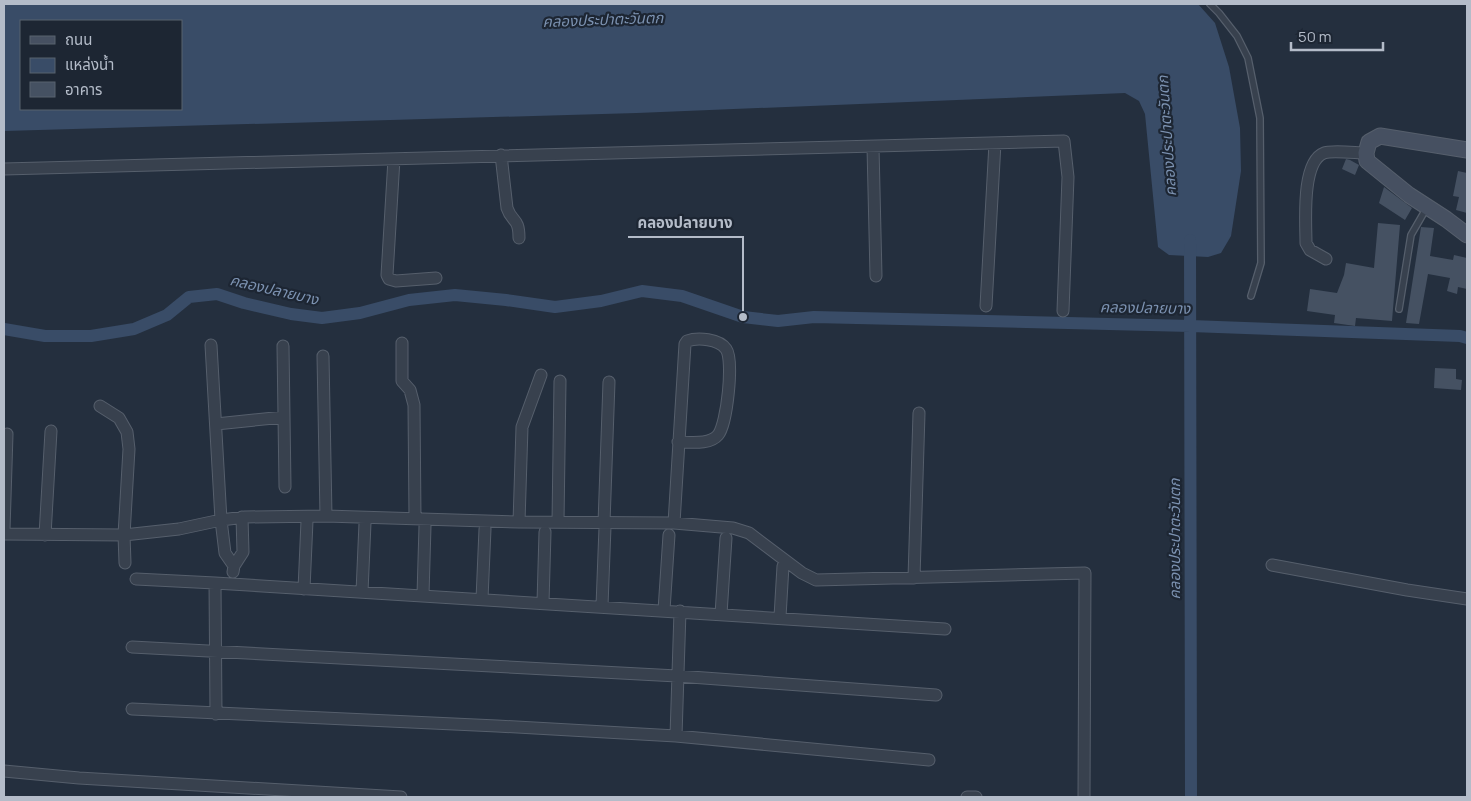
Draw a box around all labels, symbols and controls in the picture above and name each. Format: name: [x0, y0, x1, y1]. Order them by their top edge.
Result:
water label: คลองประปาตะวันตก: [542, 7, 665, 32]
legend: [20, 20, 182, 110]
scale bar: [1291, 20, 1384, 52]
text: 50 m: [1298, 26, 1332, 47]
text: ถนน: [65, 29, 92, 50]
text: แหล่งน้ำ: [65, 54, 114, 75]
water label: คลองประปาตะวันตก: [1152, 74, 1181, 197]
text: อาคาร: [65, 79, 102, 100]
callout: คลองปลายบาง: [628, 207, 743, 237]
text: คลองปลายบาง: [637, 212, 733, 233]
water label: คลองปลายบาง: [228, 269, 321, 310]
water label: คลองปลายบาง: [1100, 296, 1191, 319]
water label: คลองประปาตะวันตก: [1164, 478, 1185, 599]

